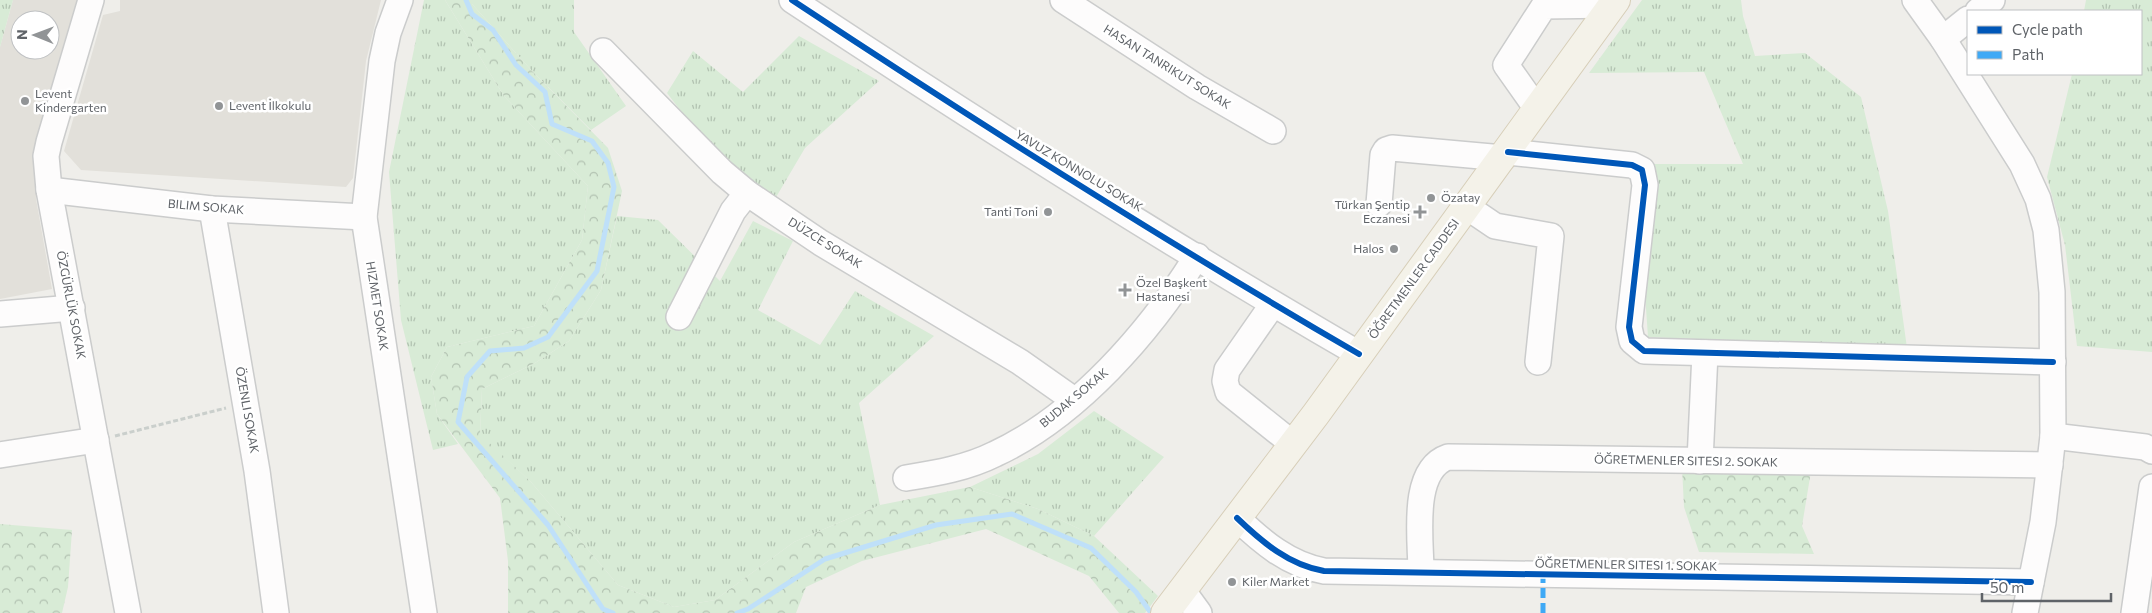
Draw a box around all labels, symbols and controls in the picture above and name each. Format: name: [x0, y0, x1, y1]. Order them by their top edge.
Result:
north arrow: [10, 10, 60, 60]
legend: [1967, 10, 2142, 75]
text: Cycle path: [2012, 20, 2083, 38]
street label: HASAN TANRIKUT SOKAK: [1101, 21, 1234, 111]
text: N: [13, 29, 30, 40]
text: Path: [2012, 45, 2044, 63]
place label: Levent Kindergarten: [35, 86, 107, 114]
marker: Levent Kindergarten: [19, 95, 31, 107]
place label: Levent İlkokulu: [229, 98, 311, 112]
marker: Levent İlkokulu: [213, 100, 225, 112]
street label: YAVUZ KONNOLU SOKAK: [1013, 127, 1146, 214]
place label: Özatay: [1441, 190, 1480, 204]
marker: Özatay: [1425, 192, 1437, 204]
street label: BILIM SOKAK: [167, 196, 245, 216]
place label: Türkan Şentip Eczanesi: [1335, 197, 1410, 225]
place label: Tanti Toni: [984, 204, 1038, 218]
marker: Tanti Toni: [1042, 206, 1054, 218]
marker: Türkan Şentip Eczanesi: [1414, 206, 1426, 218]
street label: DÜZCE SOKAK: [786, 214, 865, 270]
street label: ÖĞRETMENLER CADDESI: [1365, 216, 1461, 341]
place label: Halos: [1353, 241, 1384, 255]
marker: Halos: [1388, 243, 1400, 255]
street label: ÖZGÜRLÜK SOKAK: [55, 249, 89, 360]
street label: HIZMET SOKAK: [364, 260, 392, 352]
place label: Özel Başkent Hastanesi: [1136, 275, 1207, 303]
marker: Özel Başkent Hastanesi: [1118, 283, 1132, 297]
street label: ÖZENLI SOKAK: [233, 365, 262, 454]
street label: BUDAK SOKAK: [1036, 365, 1110, 430]
street label: ÖĞRETMENLER SITESI 2. SOKAK: [1594, 451, 1778, 469]
street label: ÖĞRETMENLER SITESI 1. SOKAK: [1535, 555, 1717, 573]
scale bar: [1982, 570, 2111, 602]
place label: Kiler Market: [1242, 574, 1310, 588]
marker: Kiler Market: [1226, 576, 1238, 588]
text: 50 m: [1990, 578, 2024, 596]

